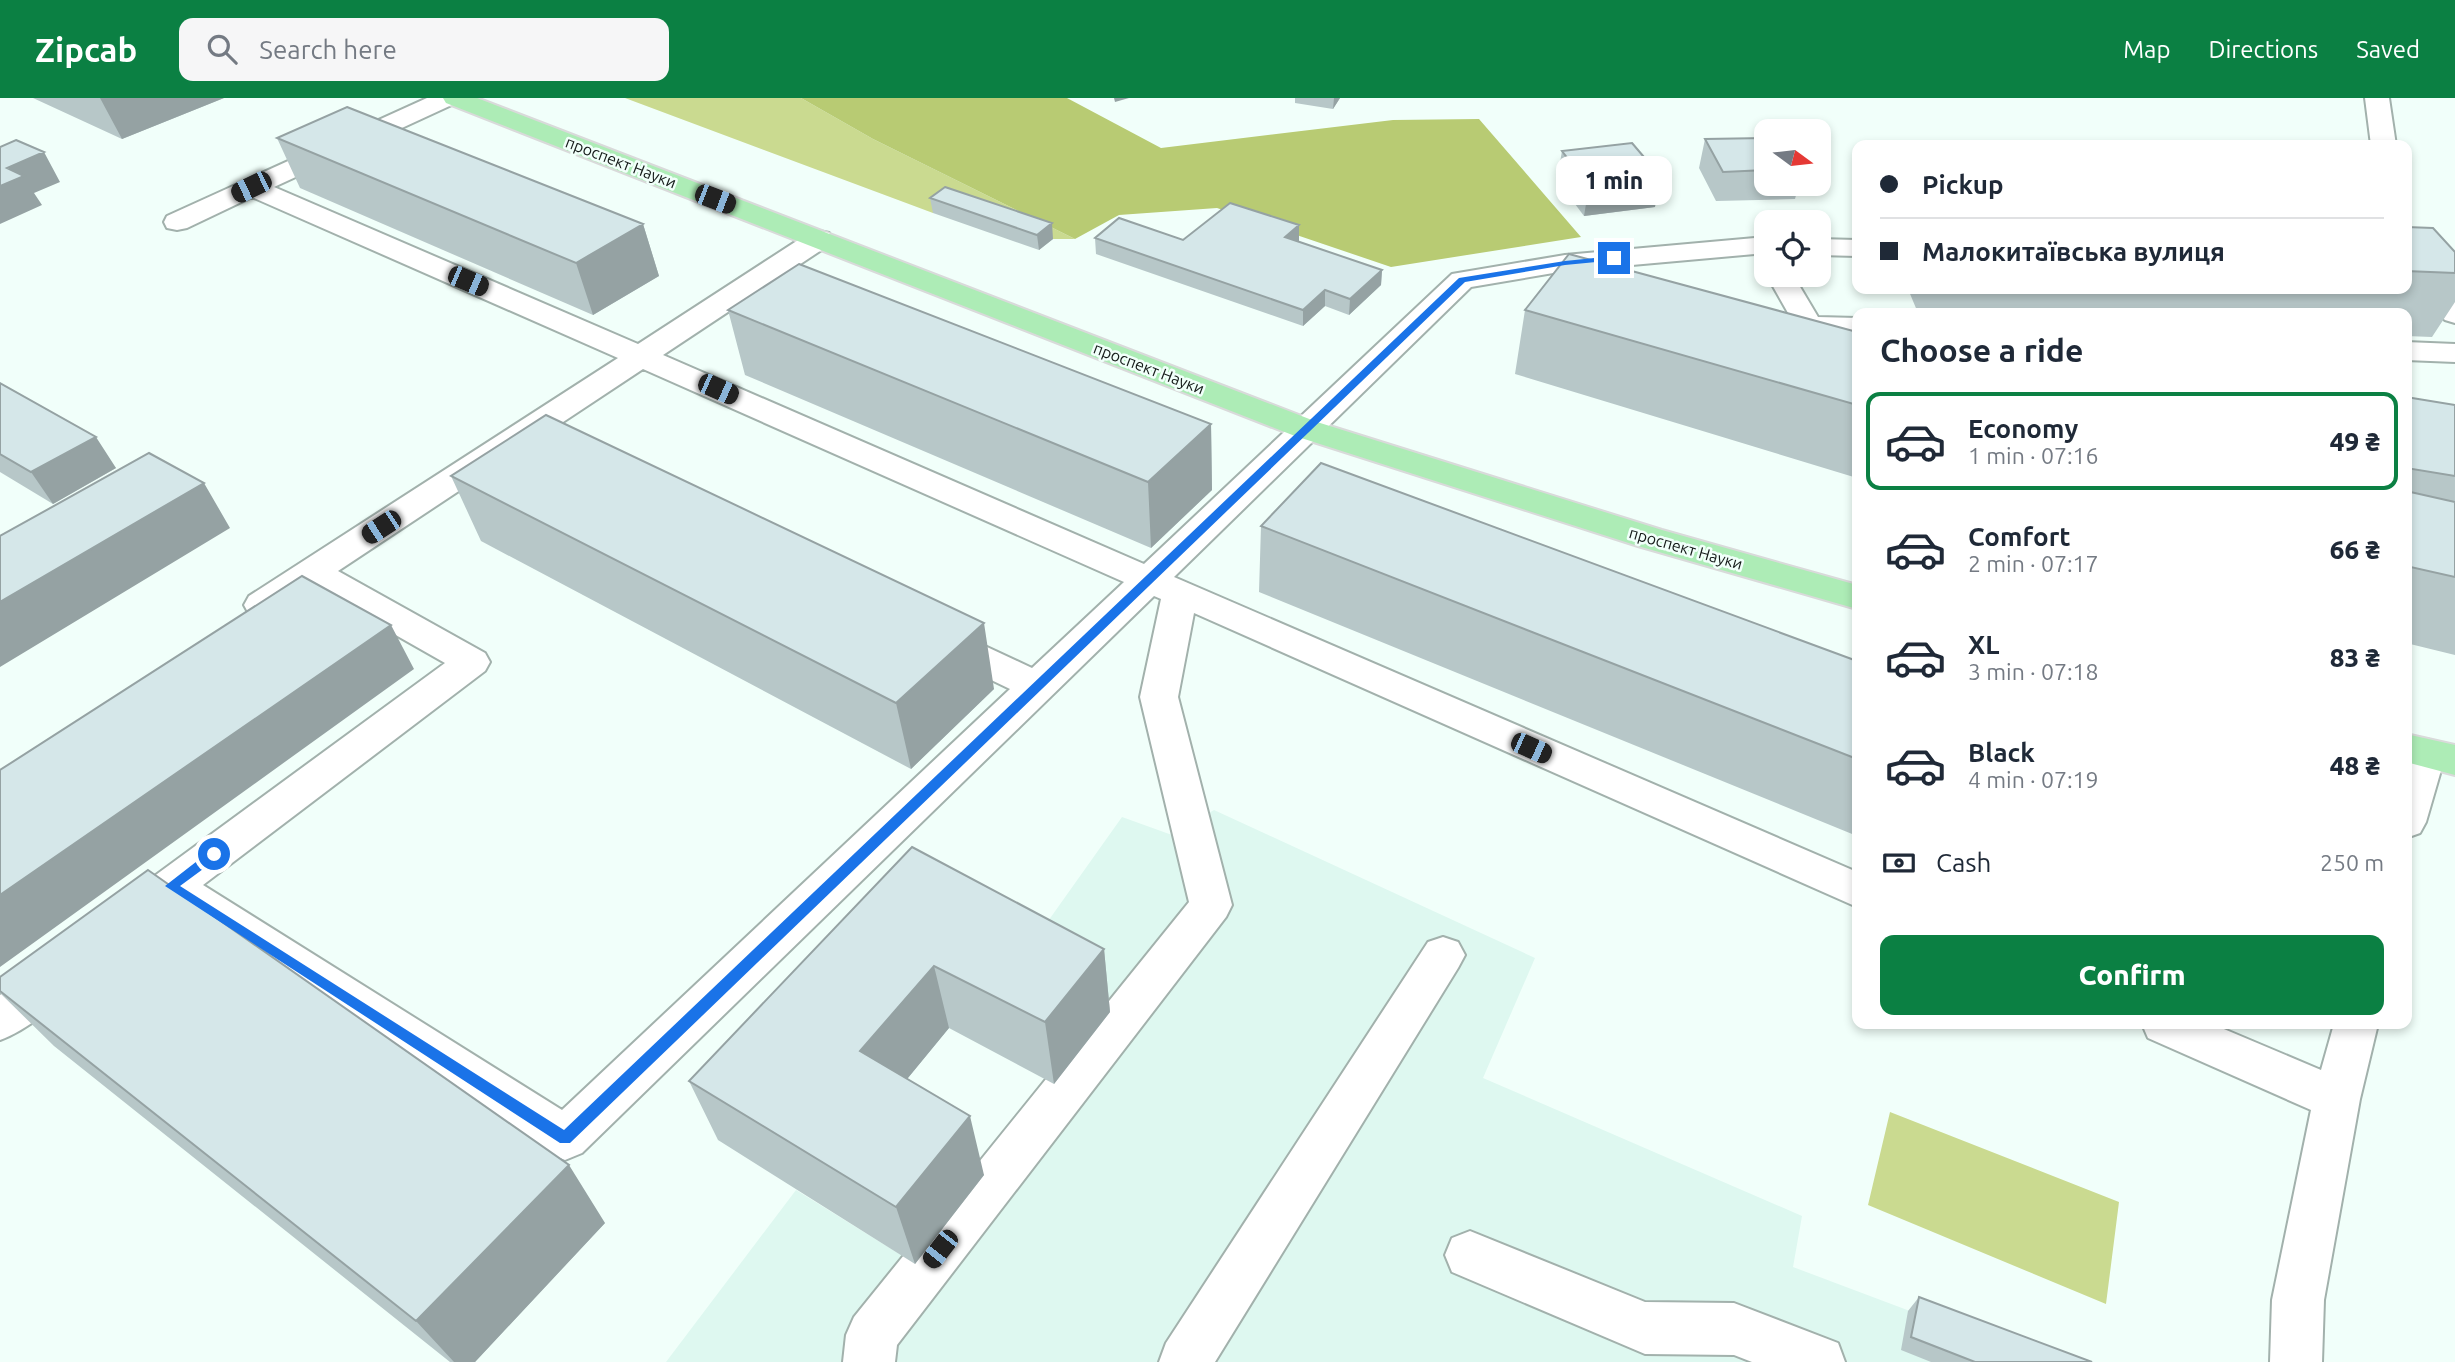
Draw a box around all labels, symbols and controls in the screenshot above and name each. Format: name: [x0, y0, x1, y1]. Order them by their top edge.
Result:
search box: [179, 18, 669, 81]
icon: search: [203, 30, 241, 68]
text: Zipcab: [35, 31, 137, 68]
text: Search here: [259, 35, 397, 64]
text: Map: [2123, 36, 2170, 63]
text: Directions: [2208, 36, 2318, 63]
text: Saved: [2356, 36, 2420, 63]
north arrow: [1754, 119, 1830, 196]
map controls: [1754, 119, 1831, 287]
street label: проспект Науки: [563, 133, 679, 191]
callout: 1 min: [1556, 156, 1672, 206]
car: [228, 168, 275, 206]
text: 1 min: [1585, 168, 1643, 193]
text: Pickup: [1922, 170, 2004, 199]
car: [692, 182, 739, 216]
button: locate: [1754, 210, 1831, 287]
text: Малокитаївська вулиця: [1922, 237, 2225, 266]
route end: [1598, 242, 1630, 274]
car: [445, 263, 492, 299]
text: Choose a ride: [1880, 332, 2083, 368]
street label: проспект Науки: [1091, 339, 1207, 397]
car: [695, 371, 742, 407]
icon: car: [1884, 410, 1947, 473]
text: Economy: [1968, 414, 2078, 443]
text: 49 ₴: [2330, 427, 2380, 456]
text: 1 min · 07:16: [1968, 443, 2099, 468]
car: [358, 507, 405, 547]
icon: car: [1884, 518, 1947, 581]
text: Comfort: [1968, 522, 2071, 551]
street label: проспект Науки: [1627, 523, 1745, 573]
text: 66 ₴: [2330, 535, 2380, 564]
text: 2 min · 07:17: [1968, 551, 2099, 576]
icon: car: [1884, 626, 1947, 689]
text: XL: [1968, 630, 1999, 659]
text: 83 ₴: [2330, 643, 2380, 672]
text: 3 min · 07:18: [1968, 659, 2099, 684]
car: [1508, 730, 1555, 766]
icon: car: [1884, 734, 1947, 797]
text: Black: [1968, 738, 2035, 767]
text: 48 ₴: [2330, 751, 2380, 780]
text: 4 min · 07:19: [1968, 767, 2099, 792]
route start: [198, 838, 230, 870]
icon: cash: [1880, 844, 1918, 882]
text: Cash: [1936, 848, 1991, 877]
text: 250 m: [2320, 850, 2384, 875]
button: Confirm: [1880, 935, 2384, 1015]
car: [919, 1226, 962, 1272]

